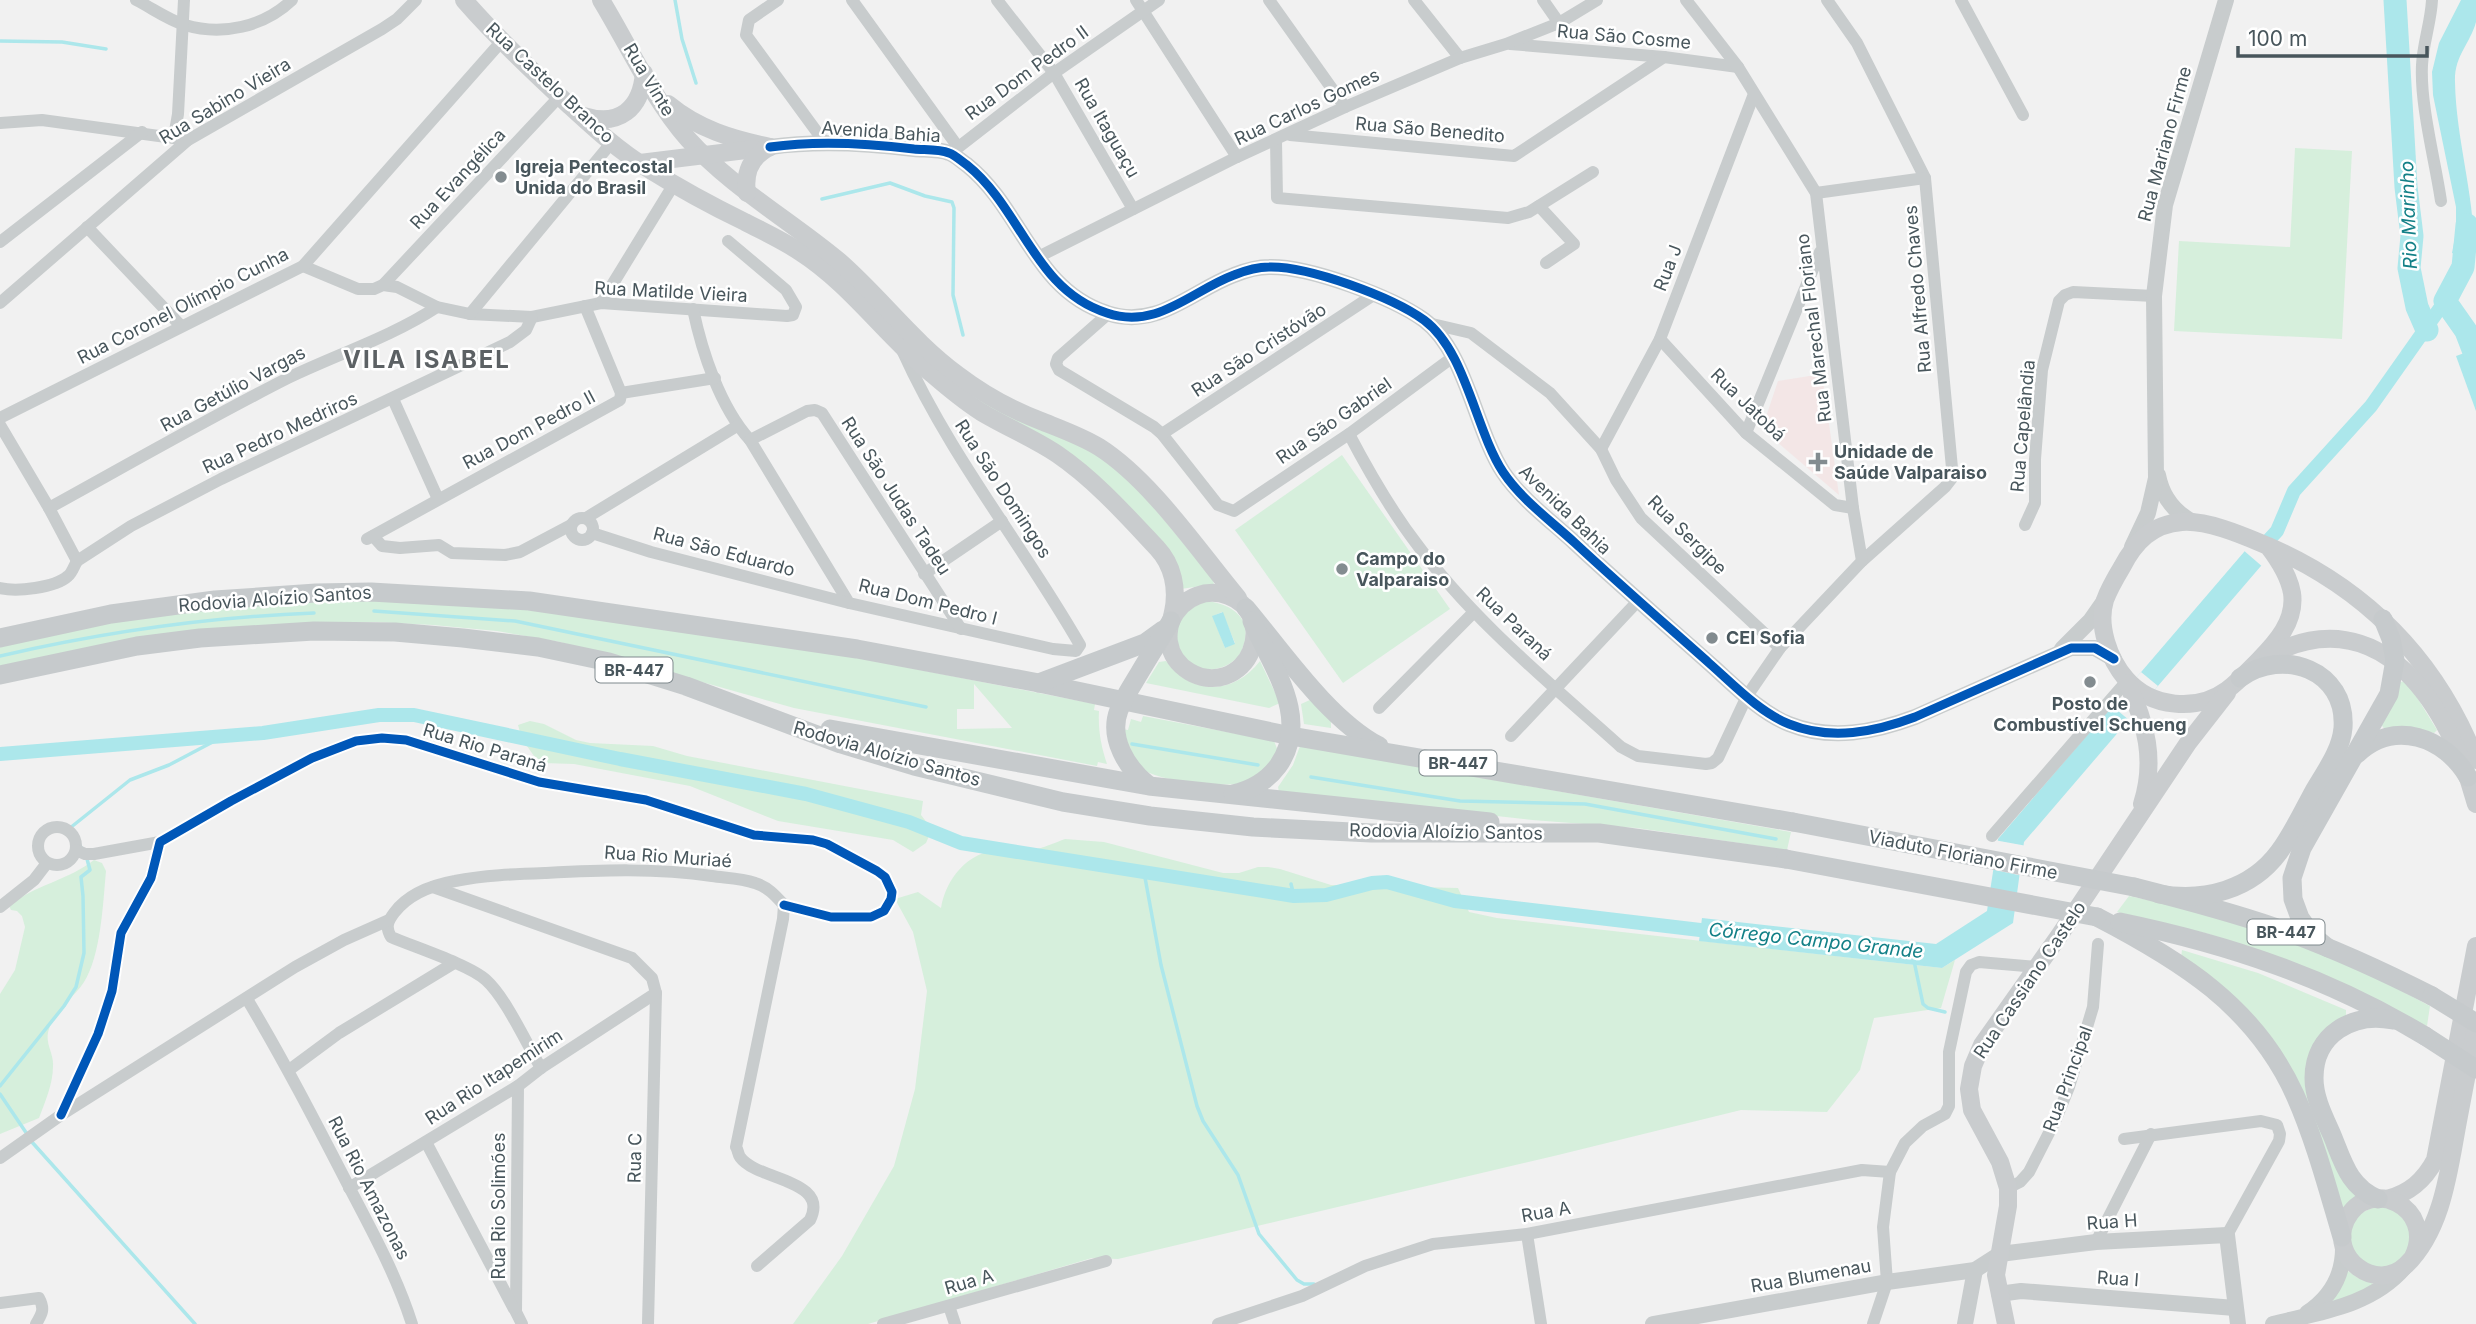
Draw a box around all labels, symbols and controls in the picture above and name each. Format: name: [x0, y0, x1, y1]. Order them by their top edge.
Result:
scale bar: [2238, 14, 2427, 58]
street label: Rua Castelo Branco: [482, 18, 619, 147]
street label: Rua São Cosme: [1556, 20, 1692, 53]
street label: Rua Dom Pedro II: [961, 21, 1092, 124]
text: 100 m: [2248, 26, 2307, 51]
street label: Rua Vinte: [620, 40, 679, 120]
street label: Rua Sabino Vieira: [155, 53, 294, 148]
street label: Rua Carlos Gomes: [1231, 64, 1383, 149]
street label: Rua Mariano Firme: [2134, 64, 2195, 224]
street label: Rua Itaguaçu: [1071, 74, 1144, 181]
street label: Rua São Benedito: [1354, 112, 1506, 147]
street label: Avenida Bahia: [821, 117, 941, 146]
street label: Rua Evangélica: [406, 124, 510, 233]
place label: Igreja Pentecostal Unida do Brasil: [515, 156, 673, 198]
water label: Rio Marinho: [2395, 160, 2422, 270]
marker: Igreja Pentecostal Unida do Brasil: [493, 169, 509, 185]
street label: Rua Alfredo Chaves: [1900, 204, 1935, 374]
street label: Rua Marechal Floriano: [1792, 233, 1835, 424]
street label: Rua J: [1649, 242, 1686, 294]
street label: Rua Coronel Olímpio Cunha: [74, 243, 292, 368]
street label: Rua Matilde Vieira: [594, 277, 748, 306]
street label: Rua São Cristóvão: [1188, 298, 1330, 401]
street label: Rua Getúlio Vargas: [157, 341, 309, 436]
district label: VILA ISABEL: [343, 345, 511, 374]
street label: Rua Capelândia: [2006, 359, 2039, 493]
street label: Rua Jatobá: [1707, 364, 1790, 445]
street label: Rua São Gabriel: [1272, 373, 1395, 468]
street label: Rua Dom Pedro II: [459, 386, 599, 473]
street label: Rua Pedro Medriros: [199, 387, 361, 478]
street label: Rua São Judas Tadeu: [837, 413, 955, 579]
street label: Rua São Domingos: [951, 416, 1056, 562]
place label: Unidade de Saúde Valparaiso: [1834, 441, 1987, 483]
marker: Unidade de Saúde Valparaiso: [1808, 452, 1828, 472]
street label: Avenida Bahia: [1515, 461, 1616, 559]
street label: Rua Sergipe: [1644, 491, 1731, 578]
street label: Rua São Eduardo: [651, 523, 797, 581]
place label: Campo do Valparaiso: [1356, 548, 1449, 590]
marker: Campo do Valparaiso: [1334, 561, 1350, 577]
street label: Rua Dom Pedro I: [857, 574, 1000, 629]
street label: Rodovia Aloízio Santos: [178, 581, 372, 616]
street label: Rua Paraná: [1472, 583, 1556, 665]
place label: CEI Sofia: [1726, 627, 1805, 648]
marker: CEI Sofia: [1704, 630, 1720, 646]
road number: BR-447: [596, 657, 672, 682]
marker: Posto de Combustível Schueng: [2082, 674, 2098, 690]
place label: Posto de Combustível Schueng: [1993, 693, 2187, 735]
street label: Rodovia Aloízio Santos: [791, 717, 983, 790]
street label: Rua Rio Paraná: [421, 719, 550, 776]
road number: BR-447: [1420, 750, 1496, 776]
street label: Rodovia Aloízio Santos: [1349, 819, 1543, 844]
street label: Viaduto Floriano Firme: [1867, 826, 2059, 883]
street label: Rua Rio Muriaé: [603, 842, 733, 871]
street label: Rua Cassiano Castelo: [1969, 897, 2090, 1062]
water label: Córrego Campo Grande: [1707, 918, 1925, 963]
road number: BR-447: [2248, 920, 2324, 944]
street label: Rua Principal: [2039, 1023, 2096, 1135]
street label: Rua Rio Itapemirim: [421, 1024, 566, 1129]
street label: Rua Rio Amazonas: [324, 1113, 415, 1263]
street label: Rua Rio Solimões: [488, 1133, 509, 1279]
street label: Rua C: [624, 1133, 645, 1183]
street label: Rua A: [1520, 1197, 1572, 1226]
street label: Rua H: [2086, 1209, 2138, 1234]
street label: Rua Blumenau: [1749, 1255, 1873, 1296]
street label: Rua A: [942, 1265, 996, 1298]
street label: Rua I: [2096, 1267, 2140, 1290]

